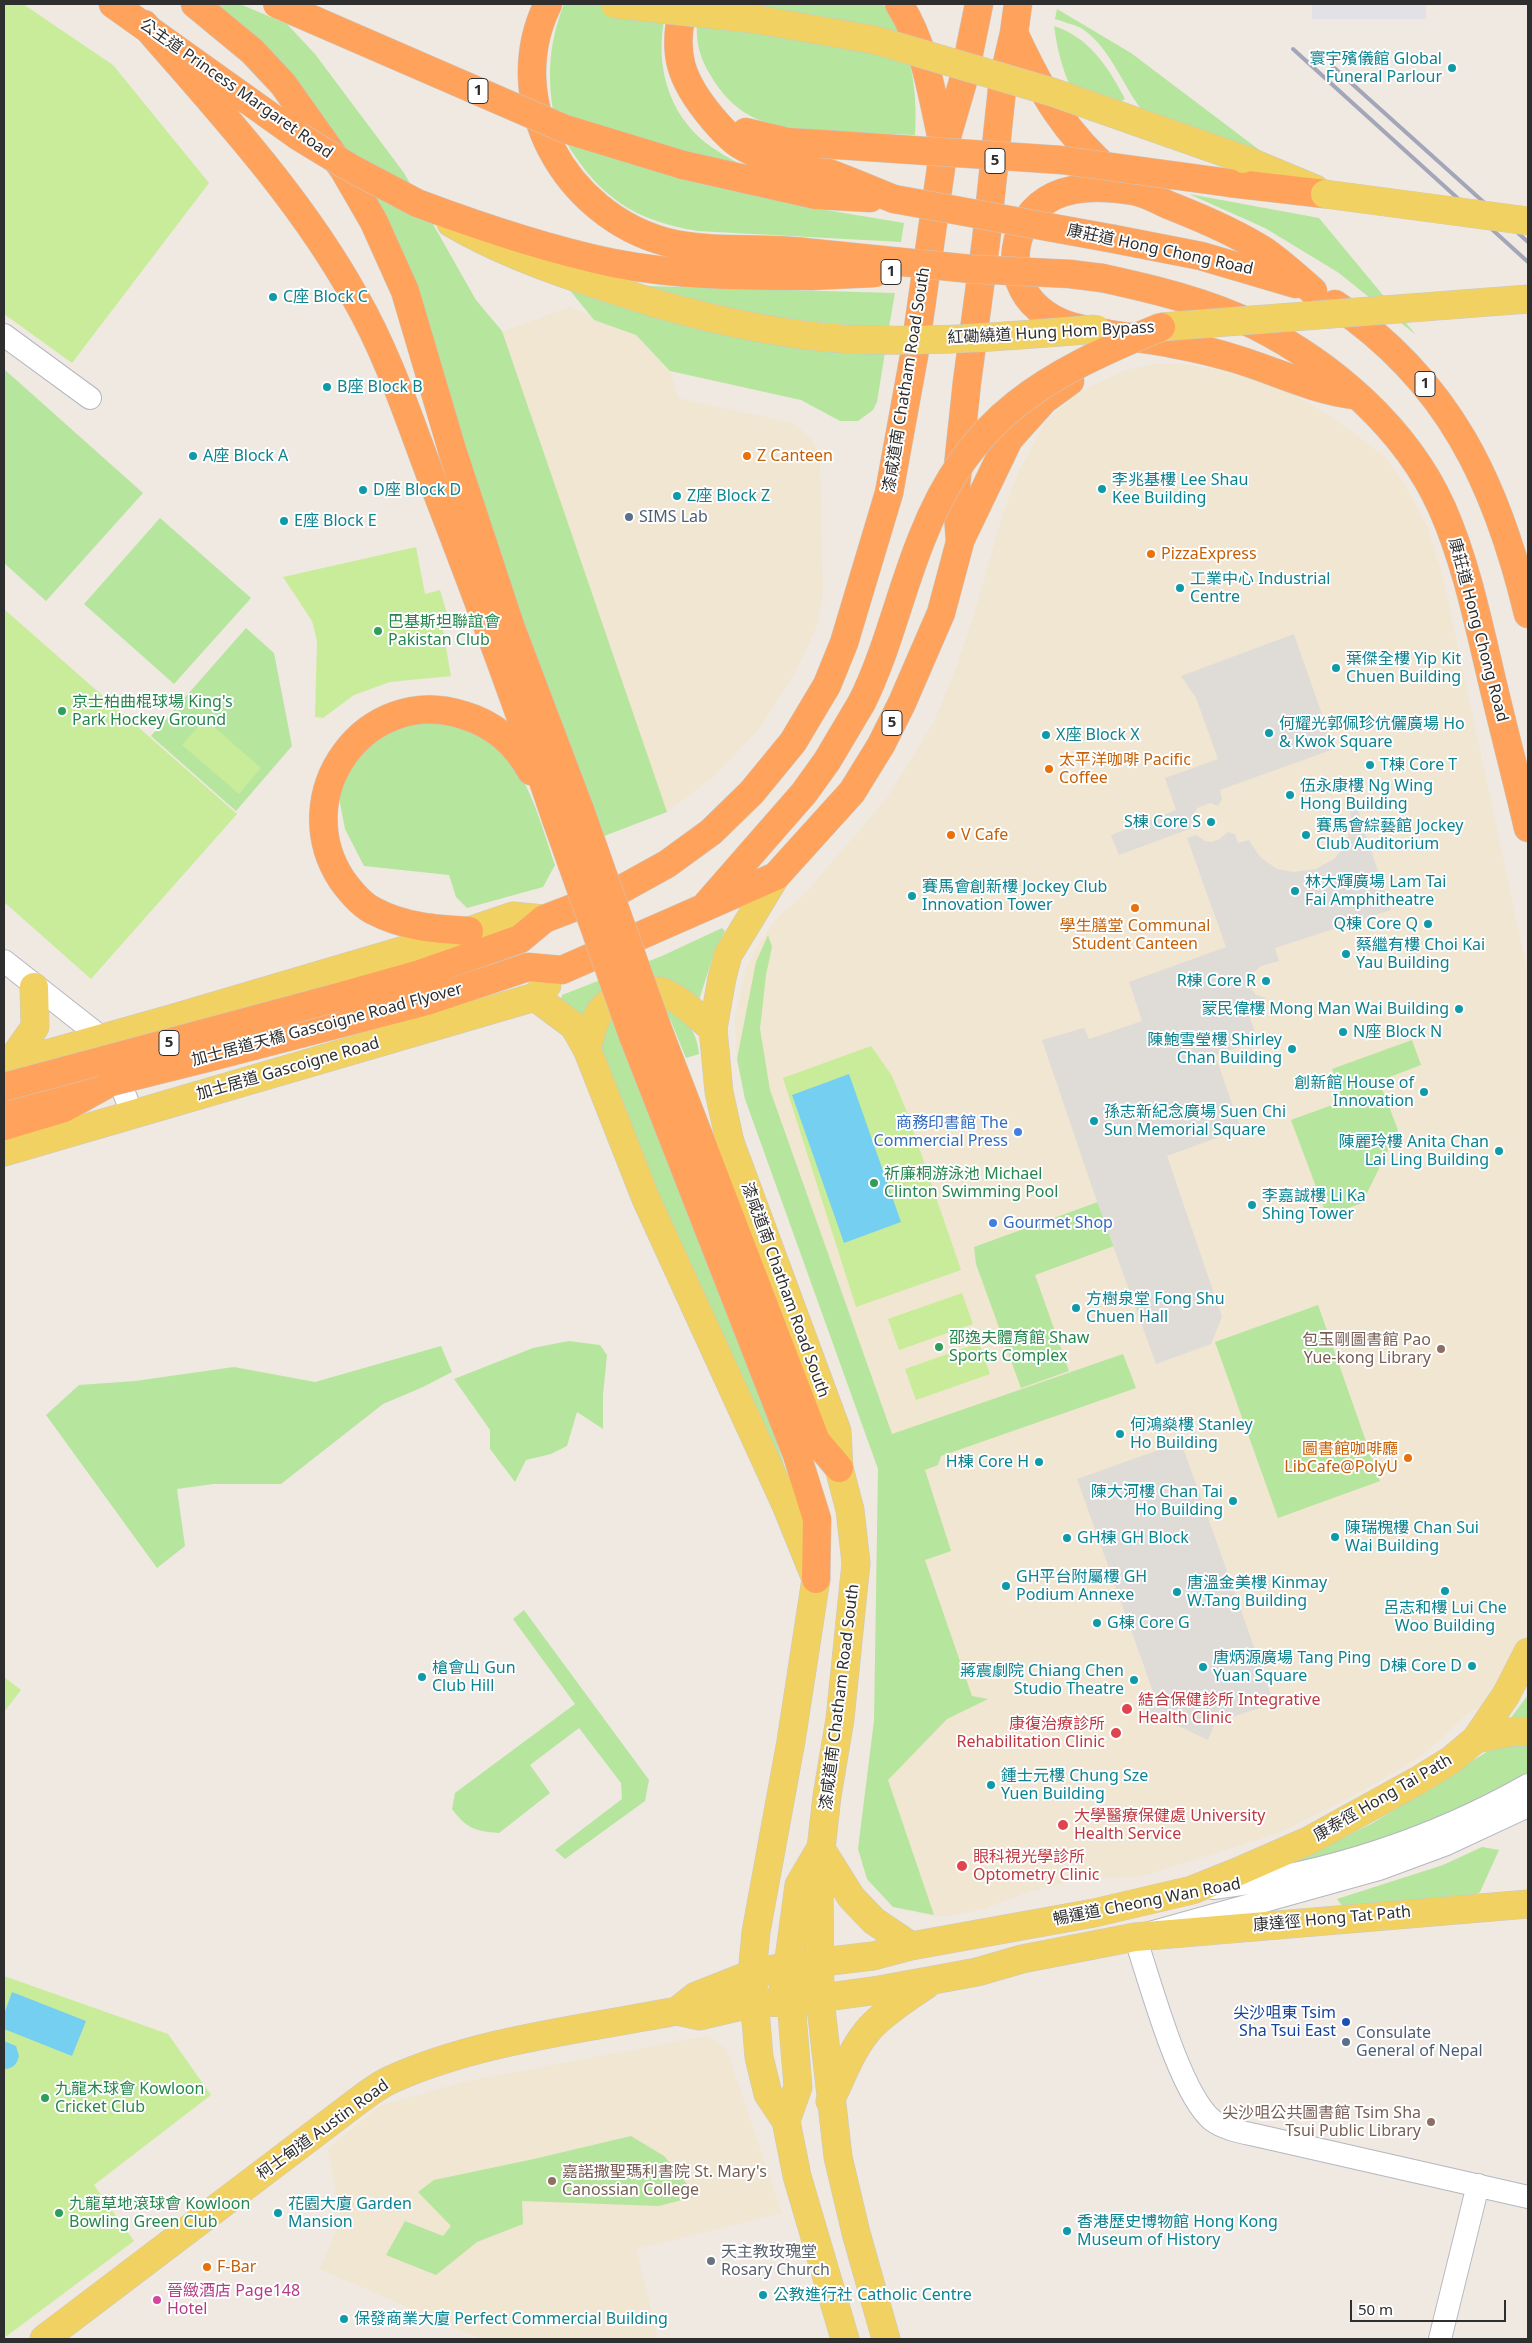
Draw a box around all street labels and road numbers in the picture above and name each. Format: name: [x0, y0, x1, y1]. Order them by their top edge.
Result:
street label: 公主道 Princess Margaret Road: [136, 15, 336, 163]
road number: 1: [468, 78, 488, 104]
road number: 5: [985, 148, 1005, 174]
street label: 康莊道 Hong Chong Road: [1065, 221, 1255, 279]
road number: 1: [881, 260, 901, 284]
street label: 漆咸道南 Chatham Road South: [880, 266, 934, 494]
street label: 紅磡繞道 Hung Hom Bypass: [947, 318, 1155, 348]
road number: 1: [1415, 372, 1435, 396]
street label: 康莊道 Hong Chong Road: [1444, 536, 1512, 724]
road number: 5: [882, 710, 902, 736]
street label: 加士居道天橋 Gascoigne Road Flyover: [190, 980, 464, 1070]
road number: 5: [159, 1030, 179, 1056]
street label: 加士居道 Gascoigne Road: [194, 1034, 382, 1104]
street label: 漆咸道南 Chatham Road South: [737, 1180, 833, 1400]
street label: 漆咸道南 Chatham Road South: [817, 1583, 863, 1811]
street label: 康泰徑 Hong Tai Path: [1310, 1750, 1456, 1846]
street label: 暢運道 Cheong Wan Road: [1052, 1874, 1242, 1930]
street label: 康達徑 Hong Tat Path: [1252, 1903, 1412, 1935]
street label: 柯士甸道 Austin Road: [253, 2076, 393, 2184]

